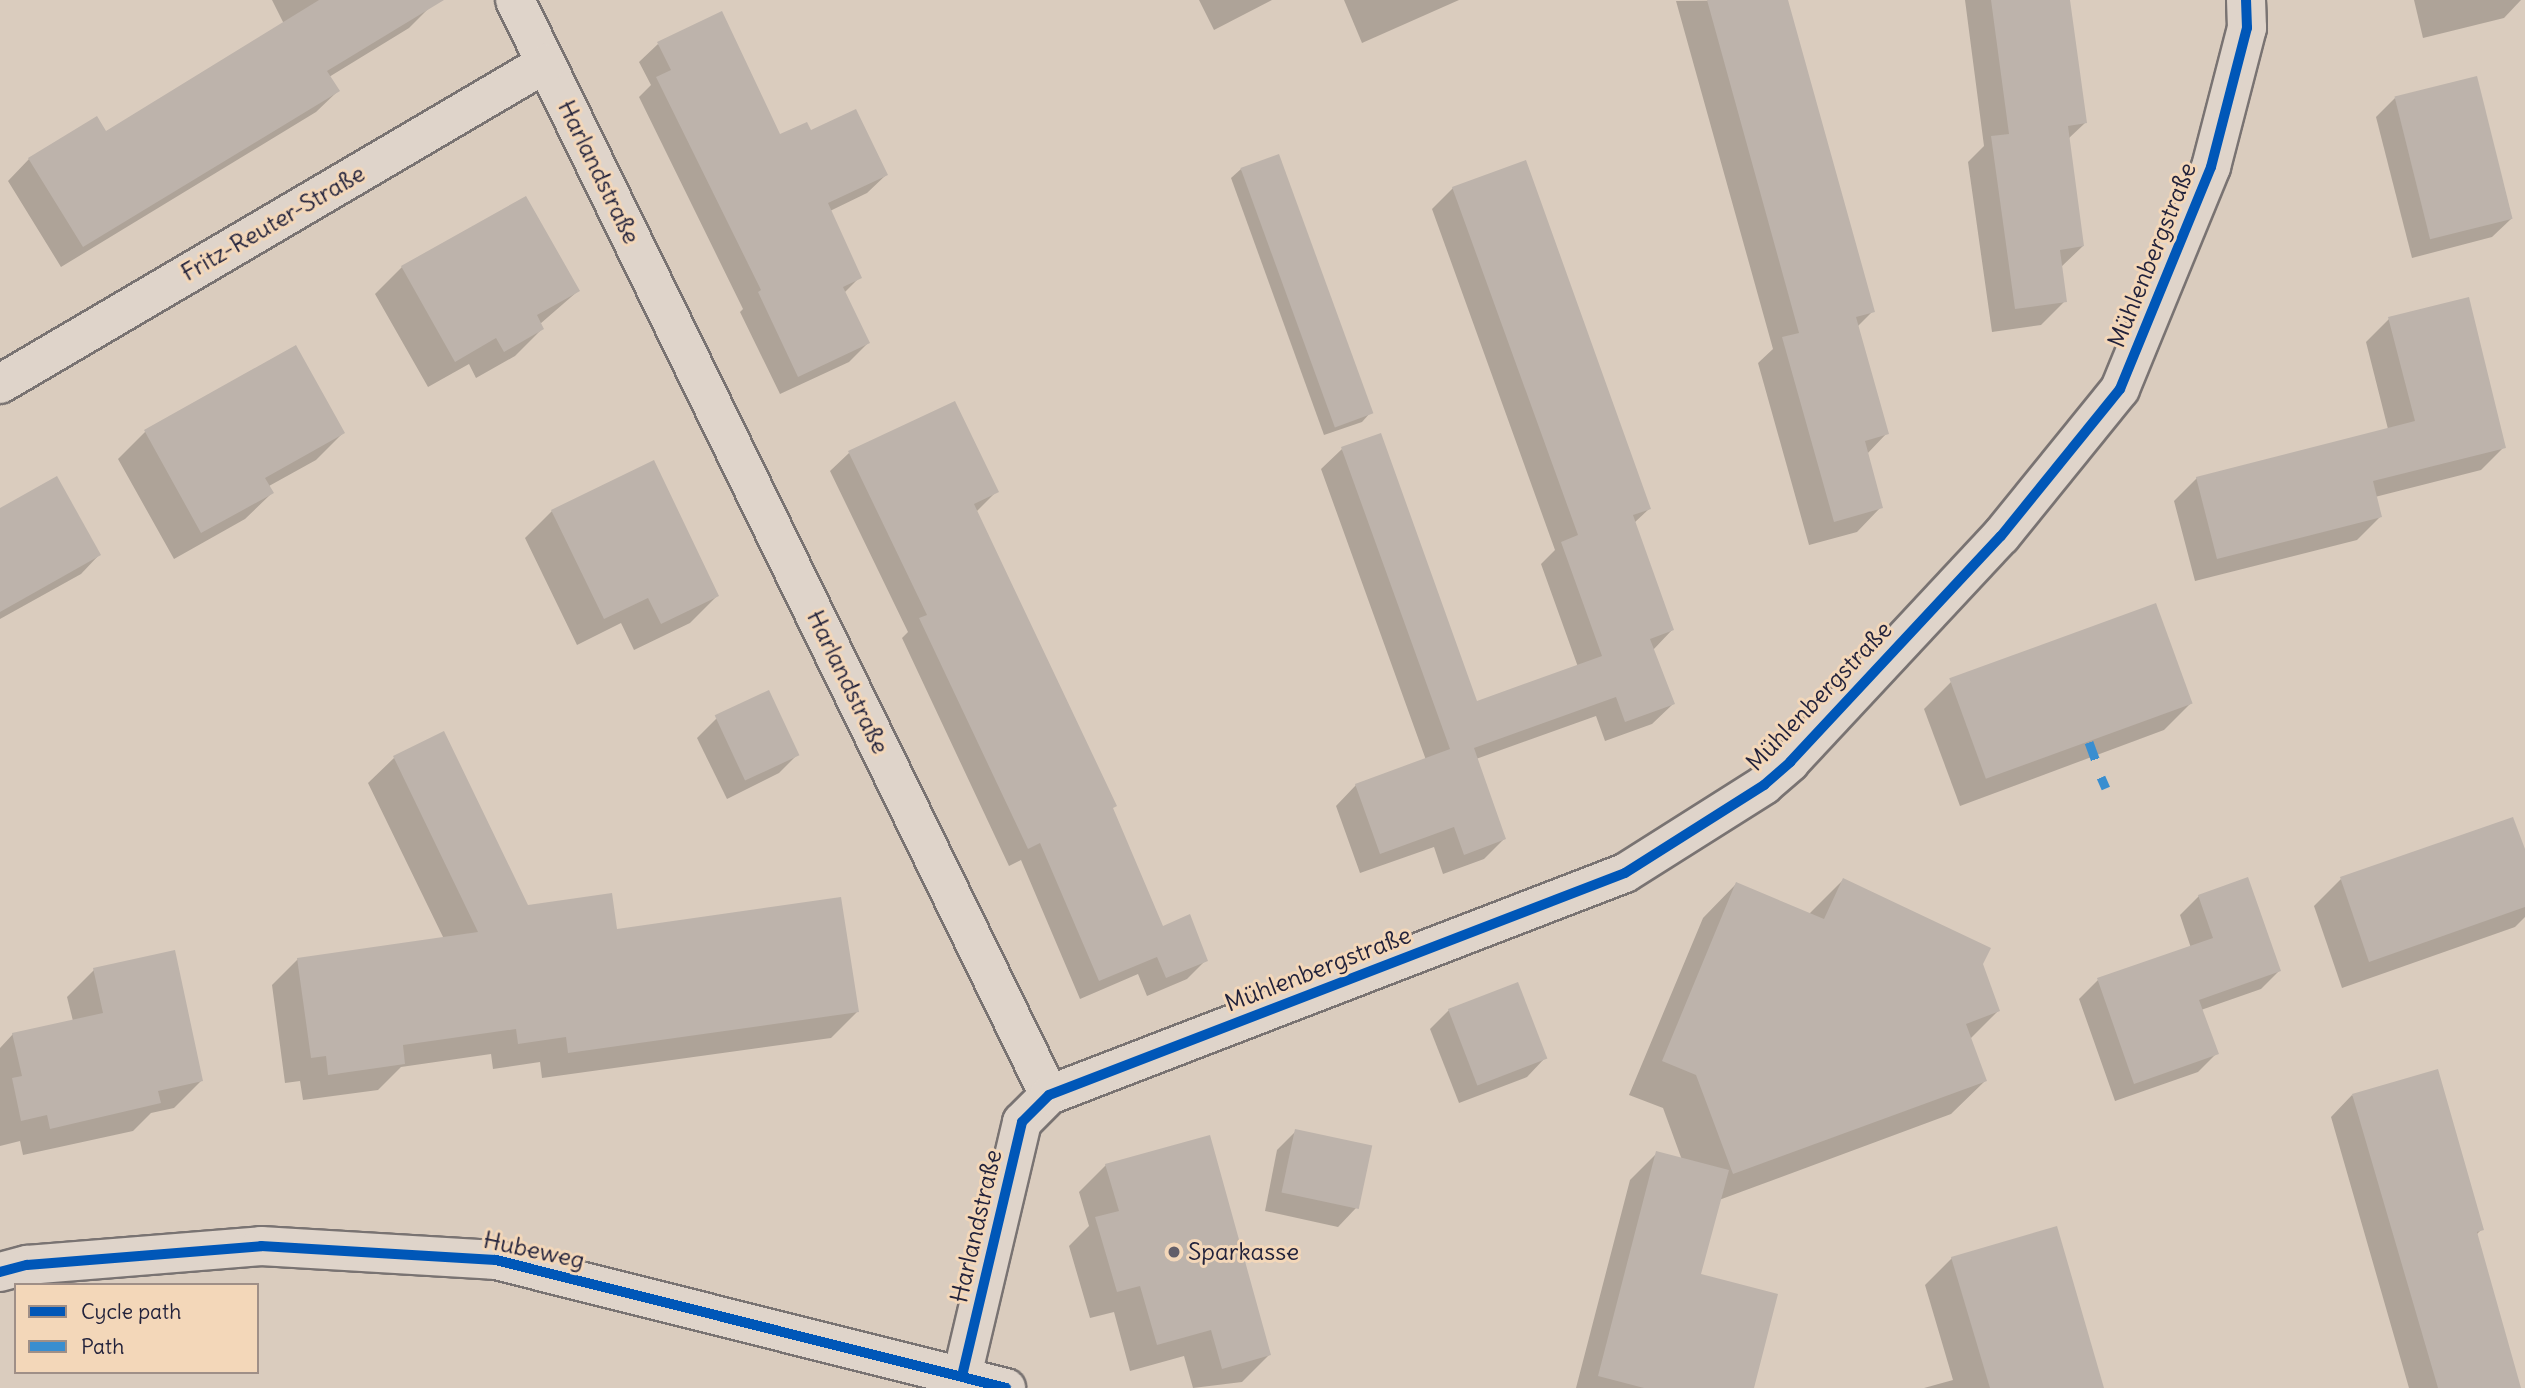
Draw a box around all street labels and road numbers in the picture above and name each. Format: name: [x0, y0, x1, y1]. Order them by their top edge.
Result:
street label: Harlandstraße: [552, 96, 646, 248]
street label: Mühlenbergstraße: [2102, 158, 2202, 352]
street label: Fritz-Reuter-Straße: [176, 159, 370, 287]
street label: Harlandstraße: [801, 606, 895, 758]
street label: Mühlenbergstraße: [1740, 615, 1898, 777]
street label: Mühlenbergstraße: [1221, 920, 1415, 1018]
street label: Harlandstraße: [944, 1147, 1008, 1305]
street label: Hubeweg: [481, 1225, 587, 1275]

